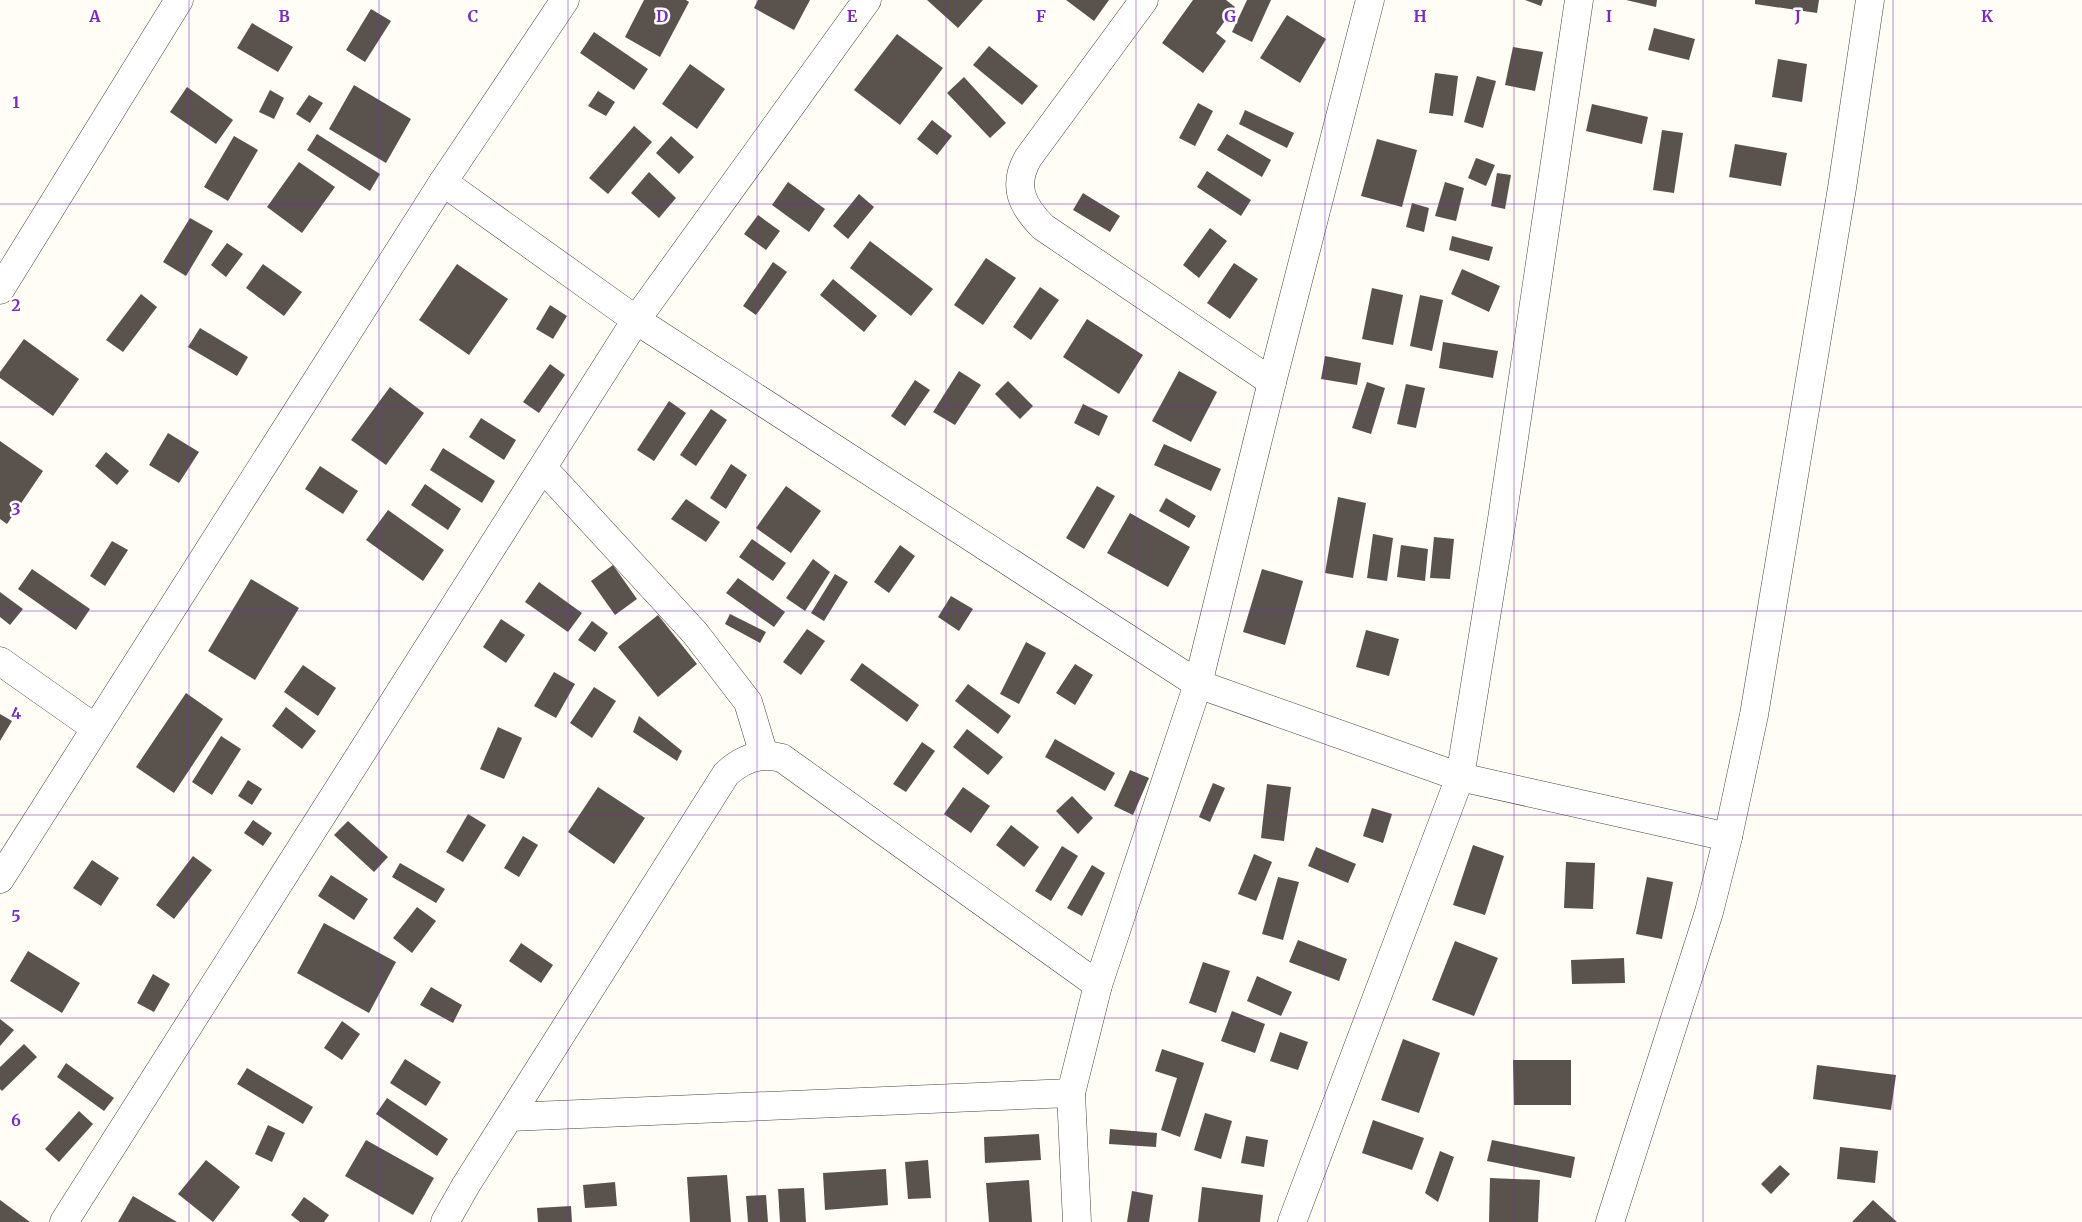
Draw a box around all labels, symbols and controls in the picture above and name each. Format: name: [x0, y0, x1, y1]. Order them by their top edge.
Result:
text: A: [88, 6, 101, 26]
text: B: [278, 6, 290, 26]
text: C: [468, 6, 478, 26]
text: D: [656, 6, 668, 26]
text: E: [847, 6, 858, 26]
text: F: [1036, 6, 1046, 26]
text: G: [1224, 6, 1236, 26]
text: H: [1413, 6, 1427, 26]
text: I: [1606, 6, 1612, 26]
text: J: [1794, 6, 1801, 26]
text: K: [1981, 6, 1993, 26]
text: 1: [12, 92, 20, 112]
text: 2: [11, 295, 21, 315]
text: 3: [11, 499, 21, 519]
text: 4: [11, 703, 21, 723]
text: 5: [11, 906, 21, 926]
text: 6: [11, 1110, 21, 1130]

